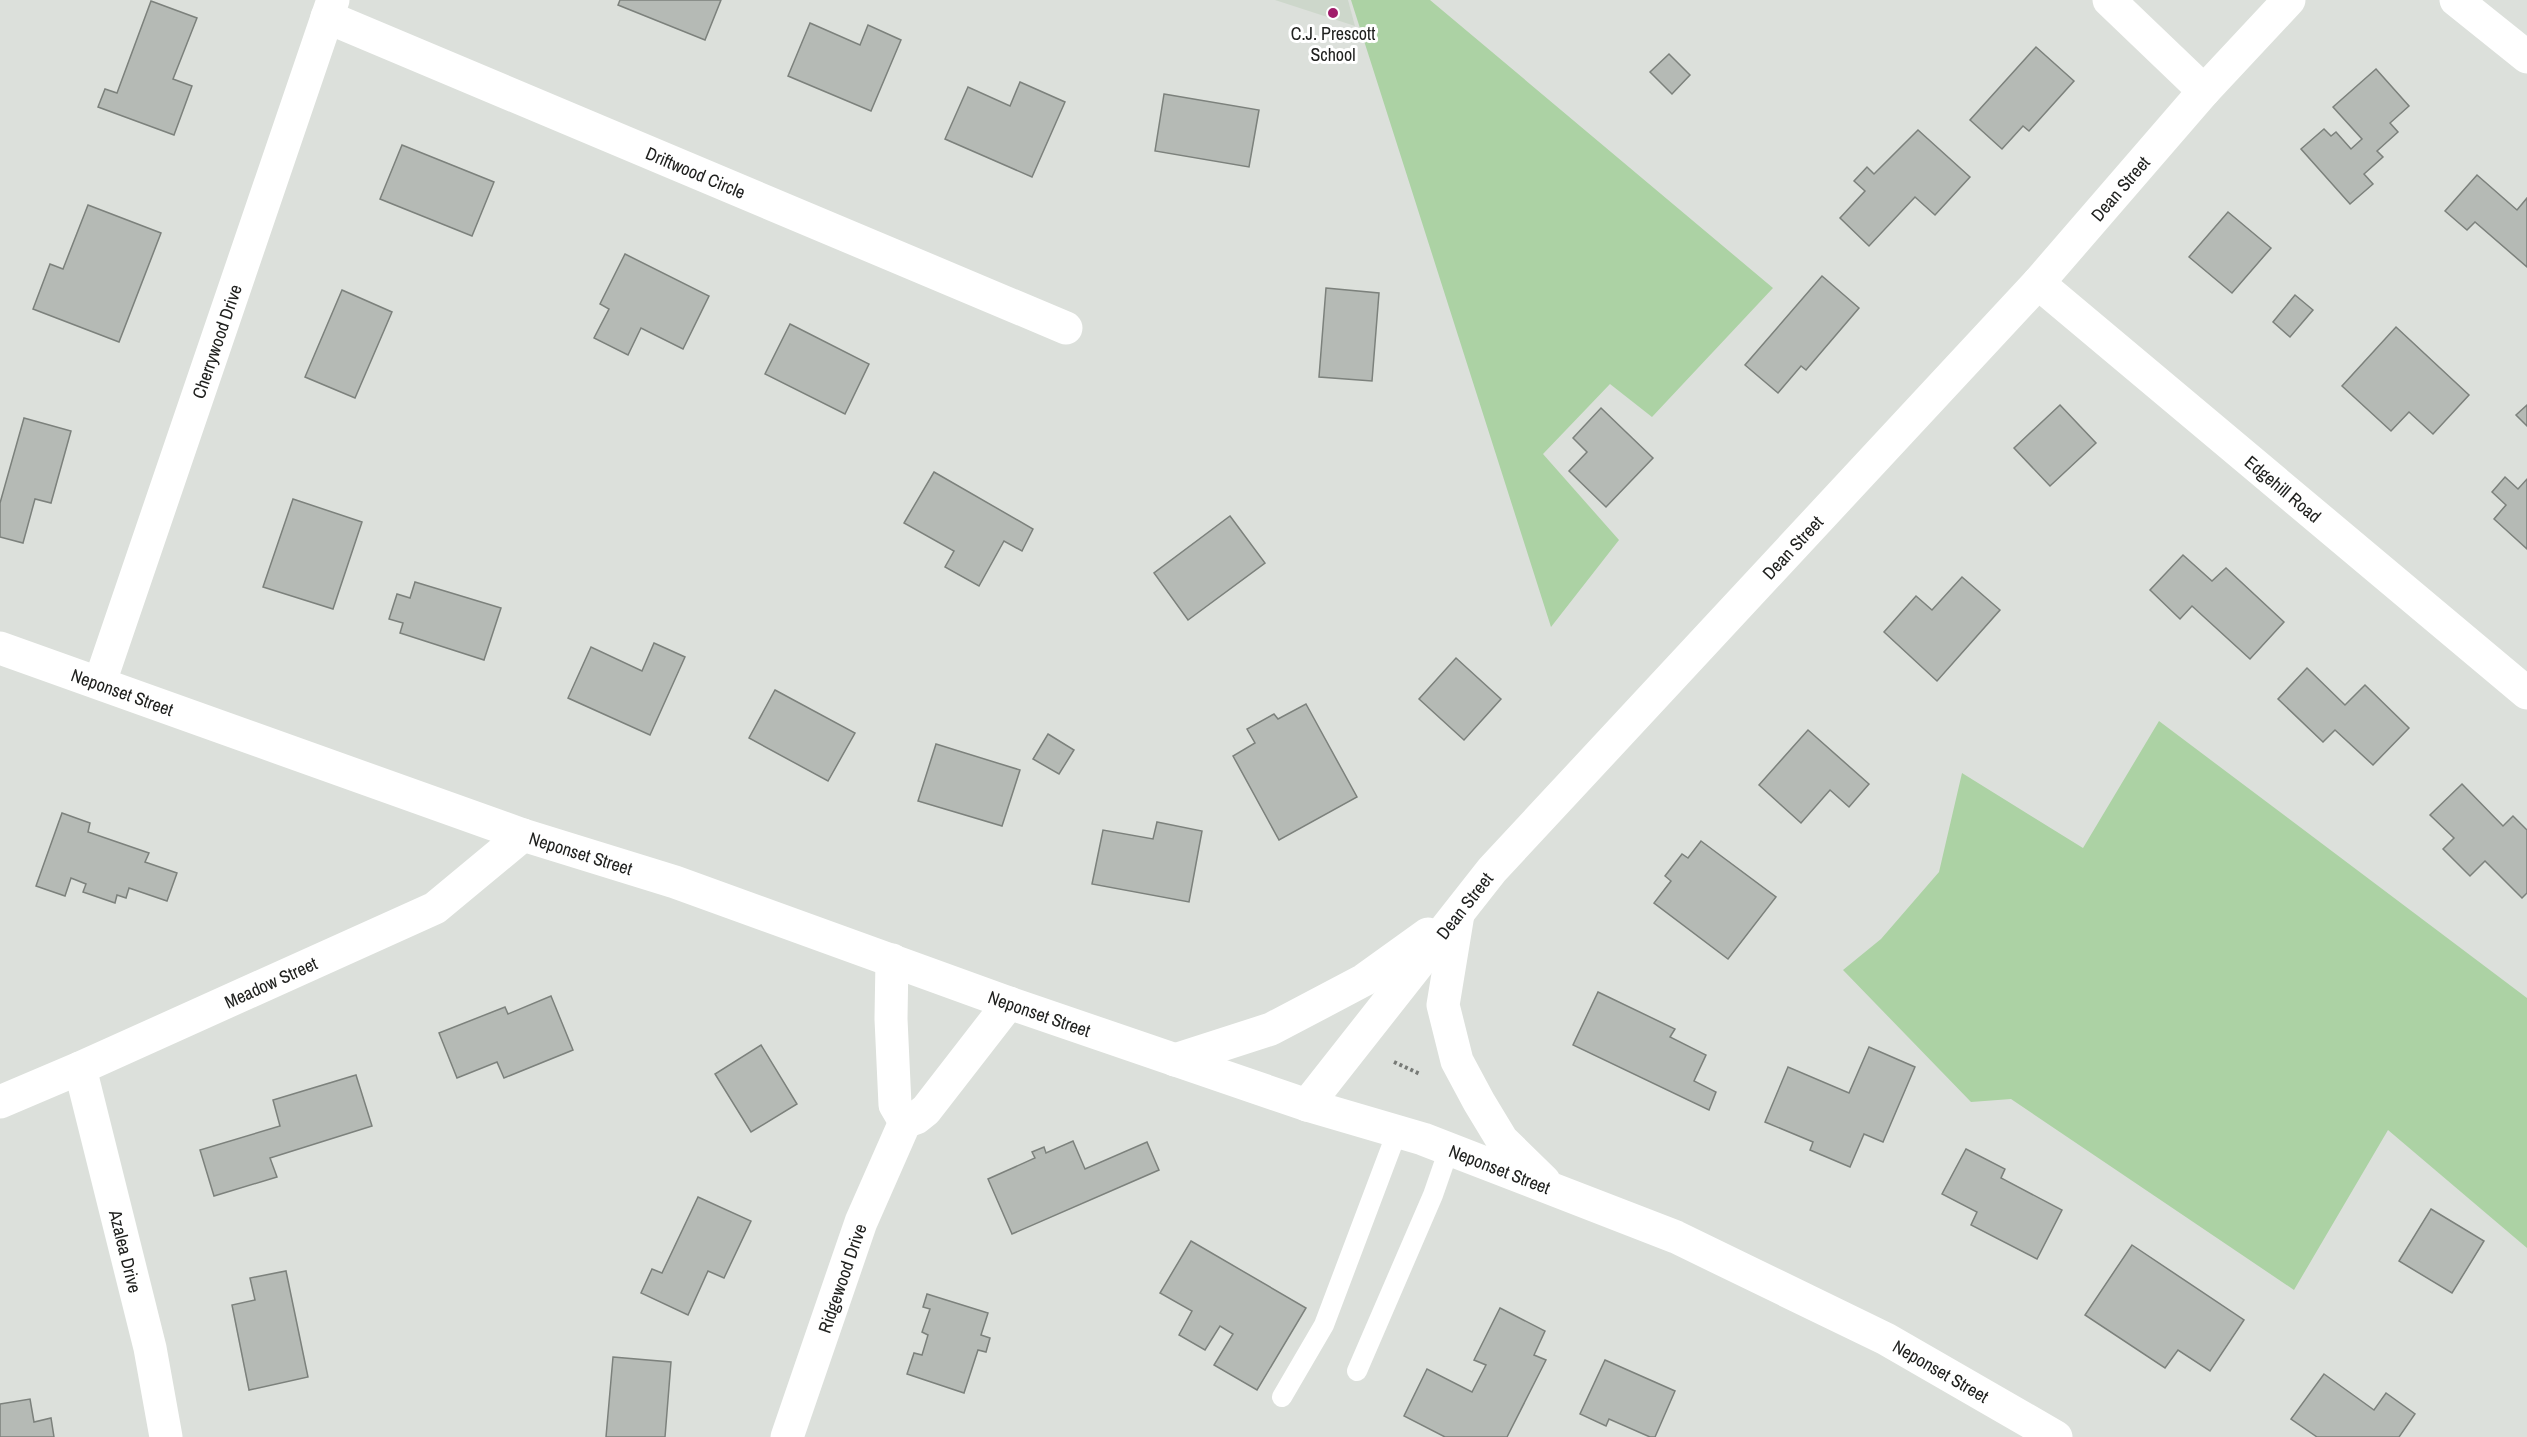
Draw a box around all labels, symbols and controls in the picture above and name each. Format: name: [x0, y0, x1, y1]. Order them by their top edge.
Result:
marker: C.J. Prescott School: [1326, 6, 1340, 20]
place label: C.J. Prescott School: [1291, 21, 1375, 67]
street label: Driftwood Circle: [642, 140, 749, 204]
street label: Dean Street: [2085, 150, 2155, 226]
street label: Cherrywood Drive: [185, 281, 247, 402]
street label: Edgehill Road: [2240, 449, 2327, 528]
street label: Dean Street: [1756, 510, 1828, 585]
street label: Neponset Street: [68, 662, 177, 722]
street label: Neponset Street: [526, 825, 636, 881]
street label: Dean Street: [1430, 867, 1498, 944]
street label: Meadow Street: [220, 950, 321, 1014]
street label: Neponset Street: [985, 984, 1094, 1043]
street label: Neponset Street: [1446, 1138, 1554, 1200]
street label: Azalea Drive: [103, 1206, 148, 1295]
street label: Ridgewood Drive: [811, 1220, 872, 1336]
street label: Neponset Street: [1889, 1333, 1994, 1408]

